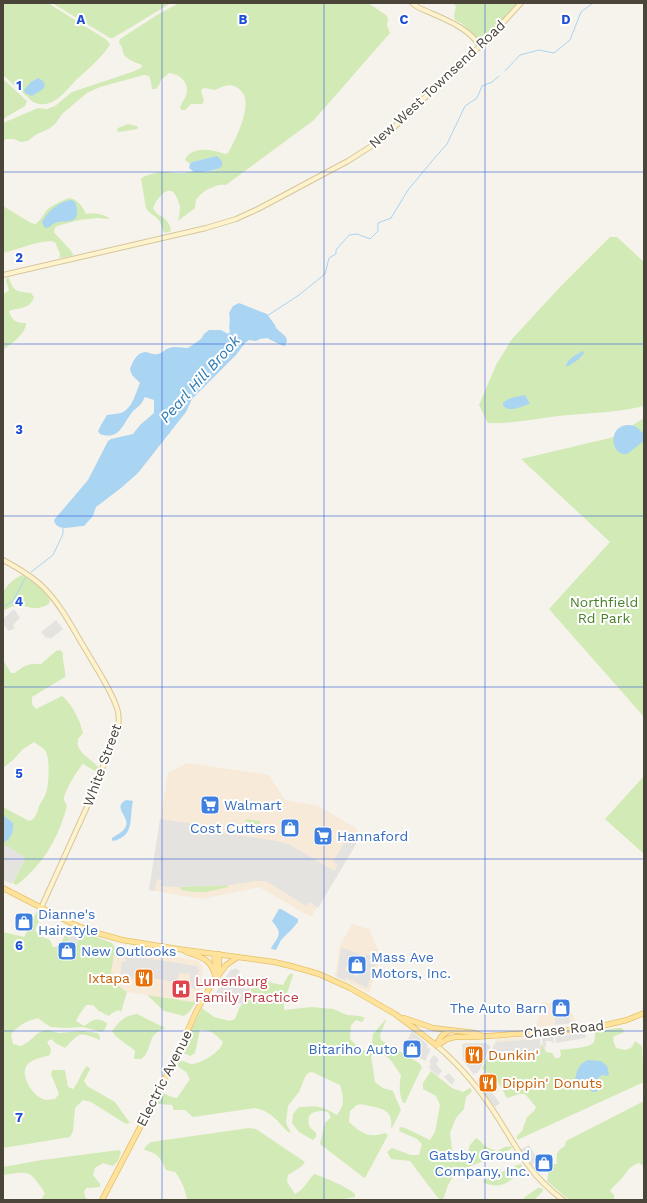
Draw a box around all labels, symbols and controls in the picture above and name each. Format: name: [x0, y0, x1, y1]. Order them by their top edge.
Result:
text: A: [77, 12, 86, 27]
text: B: [239, 12, 248, 27]
text: C: [400, 12, 409, 27]
text: D: [561, 12, 571, 27]
street label: New West Townsend Road: [366, 17, 508, 151]
text: 1: [16, 78, 22, 93]
text: 2: [15, 250, 23, 265]
water label: Pearl Hill Brook: [156, 331, 244, 426]
text: 3: [15, 422, 23, 437]
text: 4: [15, 594, 24, 609]
park label: Northfield Rd Park: [570, 594, 638, 626]
street label: White Street: [80, 721, 124, 808]
text: 5: [15, 766, 23, 781]
supermarket icon: Walmart: [199, 794, 221, 816]
place label: Walmart: [224, 797, 282, 813]
shop icon: Cost Cutters: [279, 817, 301, 839]
place label: Cost Cutters: [190, 820, 276, 836]
supermarket icon: Hannaford: [312, 825, 334, 847]
place label: Hannaford: [337, 828, 408, 844]
place label: Dianne's Hairstyle: [38, 906, 98, 938]
shop icon: Dianne's Hairstyle: [13, 911, 35, 933]
text: 6: [15, 938, 23, 953]
shop icon: New Outlooks: [56, 940, 78, 962]
place label: New Outlooks: [81, 943, 176, 959]
place label: Mass Ave Motors, Inc.: [371, 949, 451, 981]
shop icon: Mass Ave Motors, Inc.: [346, 954, 368, 976]
restaurant icon: Ixtapa: [133, 967, 155, 989]
place label: Ixtapa: [88, 970, 130, 986]
place label: Lunenburg Family Practice: [195, 973, 299, 1005]
hospital icon: Lunenburg Family Practice: [170, 978, 192, 1000]
shop icon: The Auto Barn: [550, 997, 572, 1019]
place label: The Auto Barn: [450, 1000, 547, 1016]
street label: Chase Road: [523, 1017, 605, 1041]
street label: Electric Avenue: [133, 1027, 195, 1129]
shop icon: Bitariho Auto: [401, 1038, 423, 1060]
place label: Bitariho Auto: [309, 1041, 398, 1057]
restaurant icon: Dunkin': [463, 1044, 485, 1066]
place label: Dunkin': [488, 1047, 539, 1063]
restaurant icon: Dippin' Donuts: [477, 1072, 499, 1094]
place label: Dippin' Donuts: [502, 1075, 602, 1091]
text: 7: [15, 1110, 23, 1125]
place label: Gatsby Ground Company, Inc.: [429, 1147, 530, 1179]
shop icon: Gatsby Ground Company, Inc.: [533, 1152, 555, 1174]

